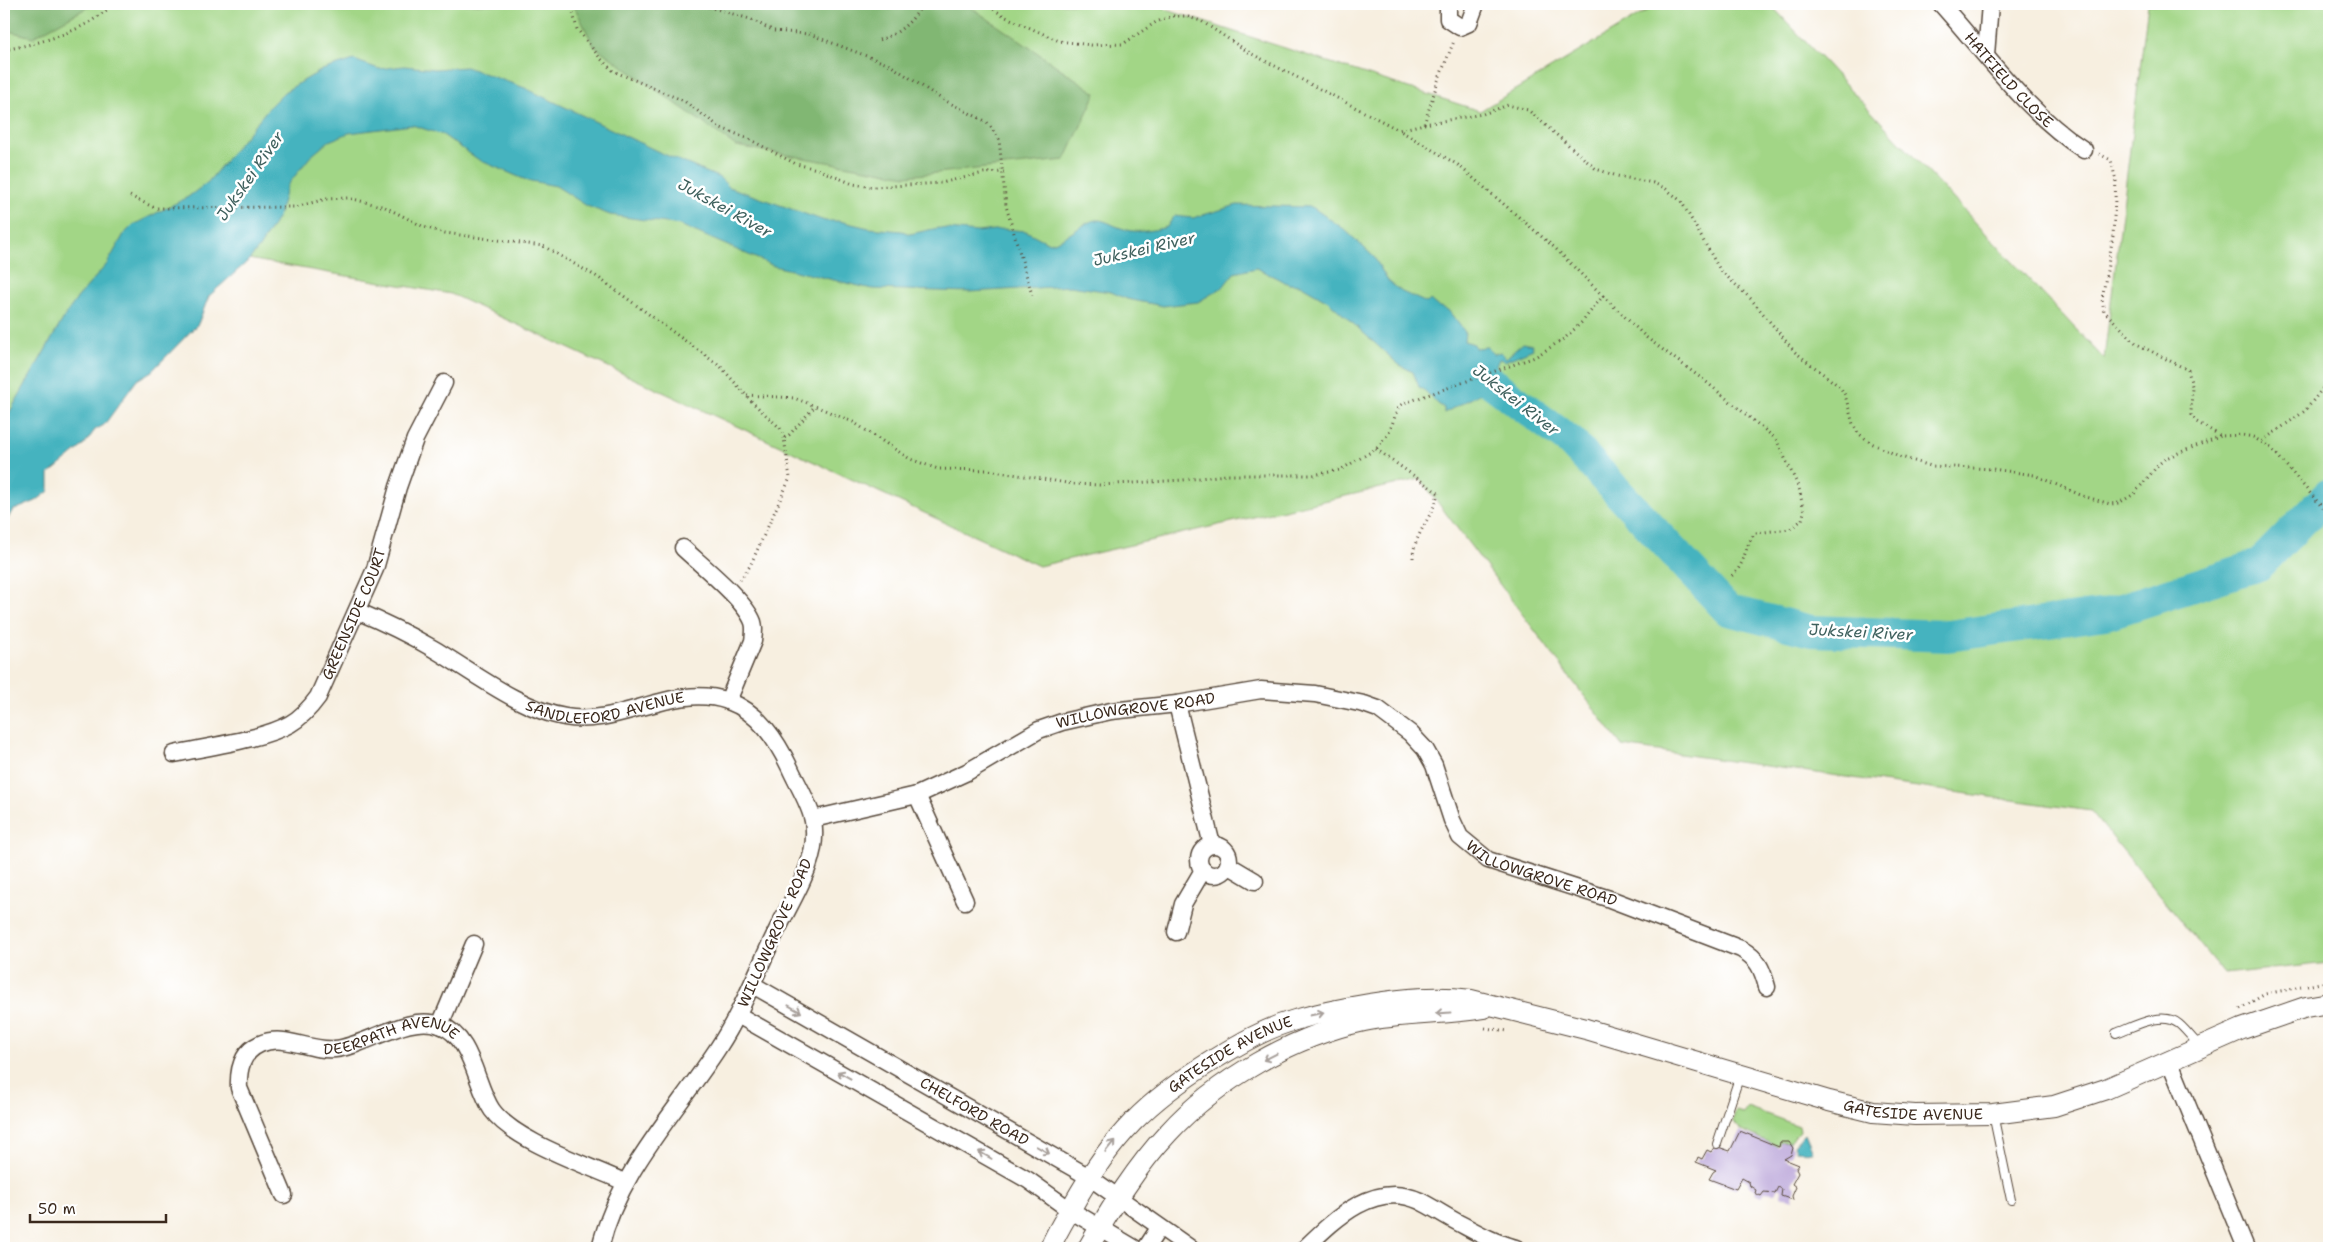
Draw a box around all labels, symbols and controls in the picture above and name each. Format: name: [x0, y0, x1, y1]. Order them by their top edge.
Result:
street label: HATFIELD CLOSE: [1960, 28, 2058, 132]
water label: Jukskei River: [211, 127, 289, 225]
water label: Jukskei River: [674, 174, 776, 243]
water label: Jukskei River: [1091, 227, 1198, 271]
water label: Jukskei River: [1468, 360, 1564, 441]
street label: GREENSIDE COURT: [317, 546, 390, 683]
water label: Jukskei River: [1808, 619, 1914, 645]
street label: SANDLEFORD AVENUE: [523, 687, 686, 729]
street label: WILLOWGROVE ROAD: [1054, 688, 1217, 733]
street label: WILLOWGROVE ROAD: [1462, 836, 1620, 911]
street label: WILLOWGROVE ROAD: [733, 855, 817, 1011]
one-way arrow: [788, 1004, 802, 1014]
one-way arrow: [1309, 1009, 1325, 1019]
one-way arrow: [1435, 1009, 1451, 1018]
street label: GATESIDE AVENUE: [1164, 1011, 1295, 1098]
street label: DEERPATH AVENUE: [323, 1012, 464, 1059]
one-way arrow: [1263, 1052, 1278, 1062]
one-way arrow: [837, 1069, 852, 1079]
street label: CHELFORD ROAD: [916, 1072, 1033, 1151]
street label: GATESIDE AVENUE: [1841, 1095, 1983, 1125]
one-way arrow: [1105, 1139, 1115, 1153]
one-way arrow: [1035, 1145, 1050, 1155]
one-way arrow: [979, 1150, 993, 1160]
scale bar: [30, 1192, 166, 1224]
text: 50 m: [38, 1199, 76, 1219]

